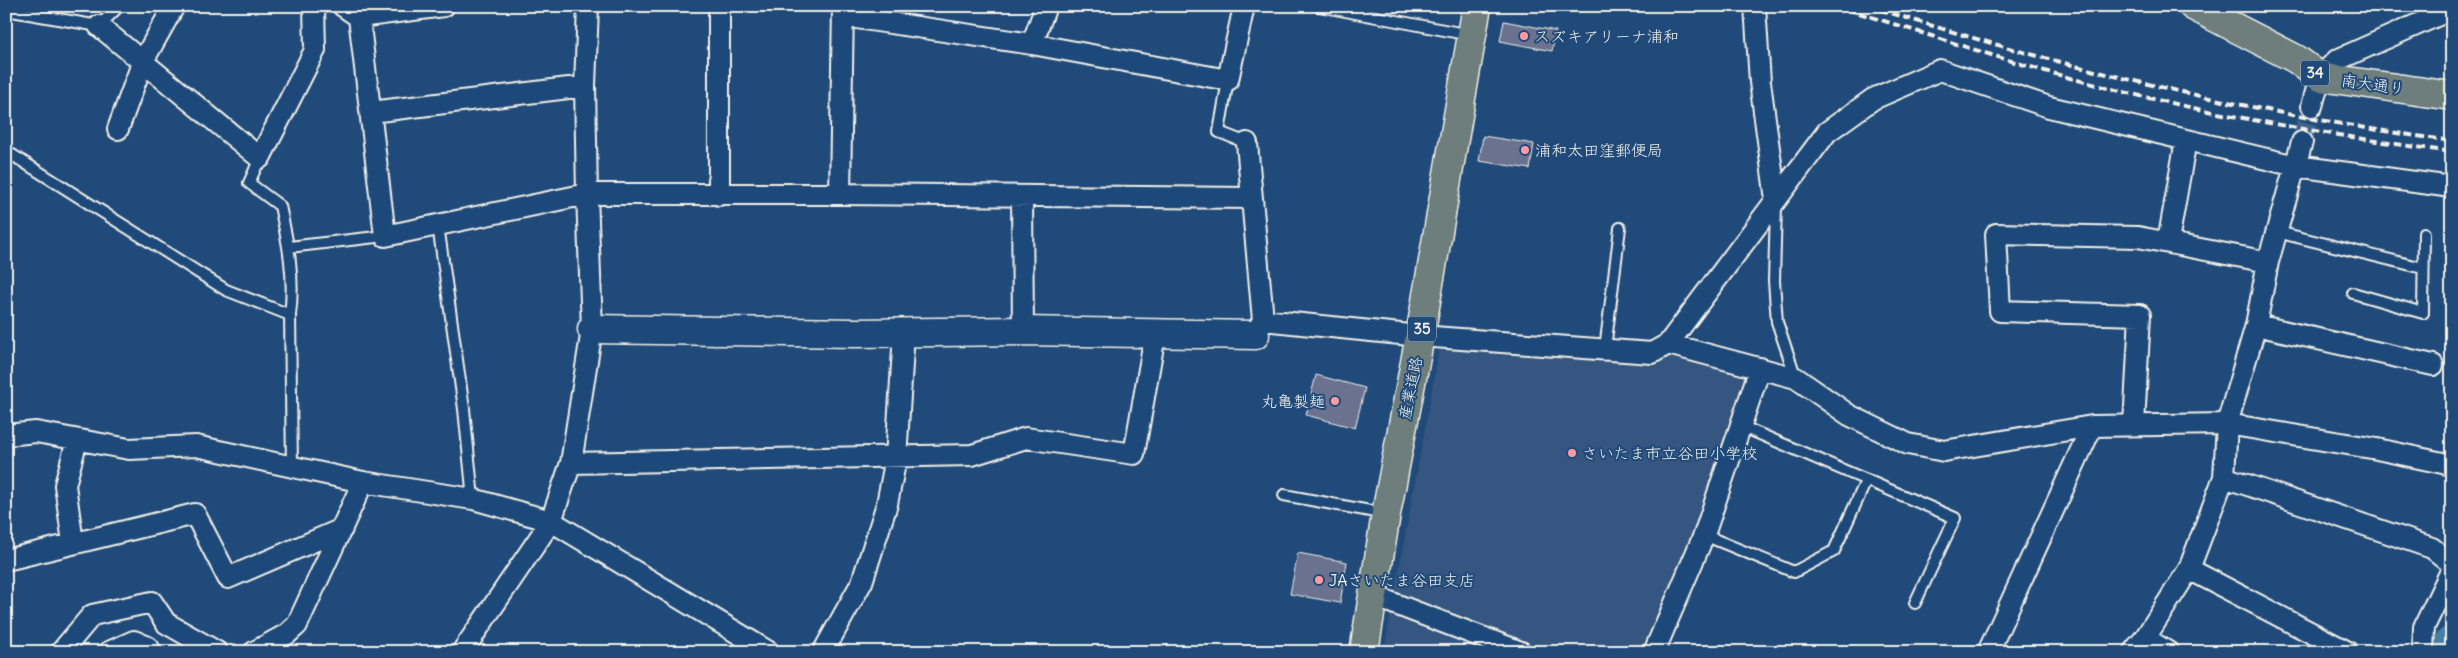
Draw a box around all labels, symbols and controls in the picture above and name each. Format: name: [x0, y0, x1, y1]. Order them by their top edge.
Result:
place label: スズキアリーナ浦和: [1534, 26, 1679, 46]
marker: スズキアリーナ浦和: [1518, 30, 1530, 42]
road number: 34: [2301, 60, 2329, 86]
street label: 南大通り: [2340, 70, 2406, 98]
place label: 浦和太田窪郵便局: [1535, 140, 1663, 160]
marker: 浦和太田窪郵便局: [1519, 144, 1531, 156]
road number: 35: [1408, 316, 1436, 342]
street label: 産業道路: [1394, 355, 1426, 421]
place label: 丸亀製麺: [1261, 391, 1325, 411]
marker: 丸亀製麺: [1329, 395, 1341, 407]
place label: さいたま市立谷田小学校: [1582, 443, 1757, 463]
marker: さいたま市立谷田小学校: [1566, 447, 1578, 459]
place label: JAさいたま谷田支店: [1329, 570, 1475, 590]
marker: JAさいたま谷田支店: [1313, 574, 1325, 586]

